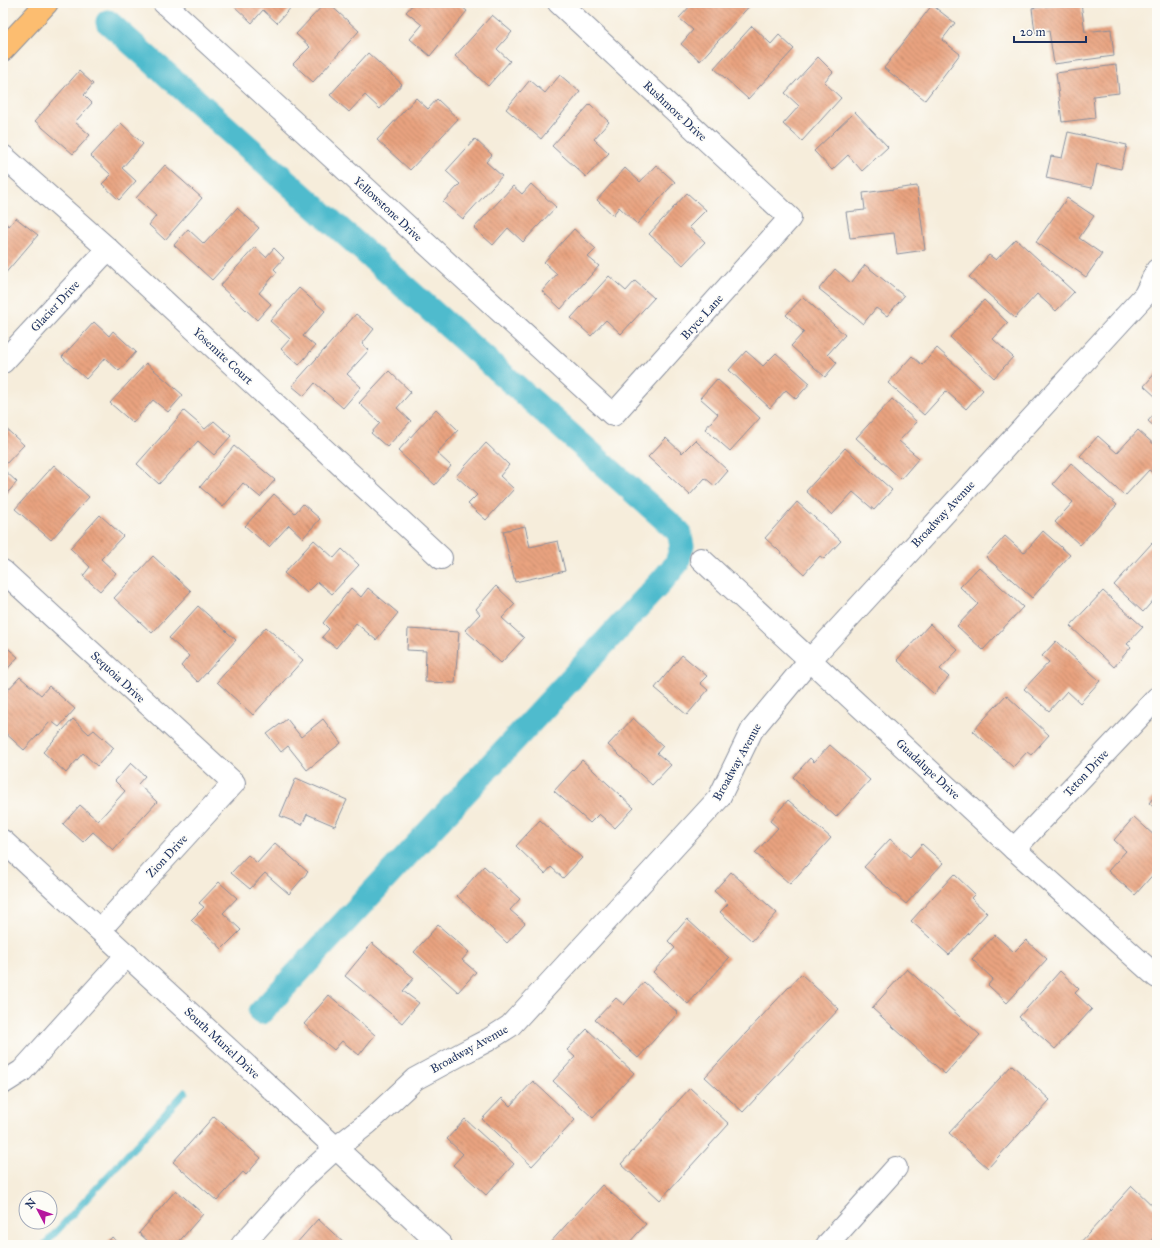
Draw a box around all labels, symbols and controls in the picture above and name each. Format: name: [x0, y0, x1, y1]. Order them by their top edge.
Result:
scale bar: [1014, 18, 1086, 44]
text: 20 m: [1020, 25, 1046, 39]
street label: Rushmore Drive: [640, 78, 710, 144]
street label: Yellowstone Drive: [351, 174, 425, 244]
street label: Glacier Drive: [28, 277, 82, 335]
street label: Bryce Lane: [678, 292, 726, 342]
street label: Yosemite Court: [190, 325, 256, 388]
street label: Broadway Avenue: [908, 478, 978, 550]
street label: Sequoia Drive: [87, 648, 148, 706]
street label: Broadway Avenue: [710, 721, 764, 803]
street label: Guadalupe Drive: [893, 736, 963, 802]
street label: Teton Drive: [1061, 746, 1111, 800]
street label: Zion Drive: [144, 832, 190, 880]
street label: South Muriel Drive: [181, 1004, 263, 1082]
street label: Broadway Avenue: [428, 1022, 510, 1076]
north arrow: [18, 1190, 58, 1230]
text: N: [23, 1195, 39, 1212]

